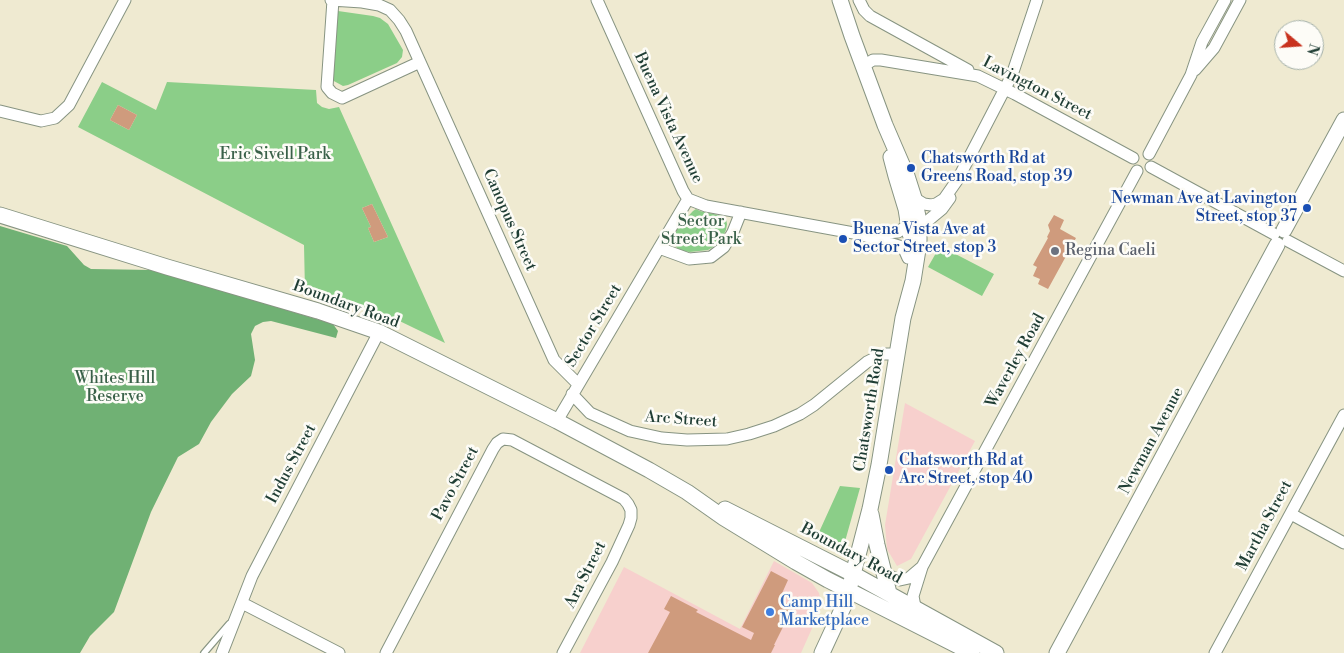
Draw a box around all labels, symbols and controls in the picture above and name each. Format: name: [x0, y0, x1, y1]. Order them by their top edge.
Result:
north arrow: [1274, 20, 1324, 70]
text: N: [1302, 41, 1323, 57]
street label: Buena Vista Avenue: [629, 49, 707, 187]
street label: Lavington Street: [979, 53, 1095, 125]
park label: Eric Sivell Park: [219, 145, 331, 165]
place label: Chatsworth Rd at Greens Road, stop 39: [921, 149, 1072, 187]
marker: Chatsworth Rd at Greens Road, stop 39: [905, 162, 917, 174]
street label: Canopus Street: [478, 166, 540, 274]
place label: Newman Ave at Lavington Street, stop 37: [1111, 189, 1297, 227]
marker: Newman Ave at Lavington Street, stop 37: [1301, 202, 1313, 214]
park label: Sector Street Park: [661, 212, 741, 250]
place label: Buena Vista Ave at Sector Street, stop 3: [853, 220, 996, 258]
marker: Buena Vista Ave at Sector Street, stop 3: [837, 233, 849, 245]
place label: Regina Caeli: [1065, 241, 1156, 261]
marker: Regina Caeli: [1049, 245, 1061, 257]
street label: Boundary Road: [290, 277, 402, 333]
street label: Sector Street: [562, 281, 626, 371]
street label: Waverley Road: [982, 311, 1050, 411]
street label: Chatsworth Road: [851, 347, 889, 473]
park label: Whites Hill Reserve: [75, 369, 155, 407]
street label: Newman Avenue: [1116, 384, 1188, 498]
street label: Arc Street: [644, 408, 718, 432]
street label: Indus Street: [263, 421, 321, 507]
street label: Pavo Street: [428, 444, 484, 524]
place label: Chatsworth Rd at Arc Street, stop 40: [899, 451, 1033, 489]
marker: Chatsworth Rd at Arc Street, stop 40: [883, 464, 895, 476]
street label: Martha Street: [1233, 477, 1297, 575]
street label: Boundary Road: [797, 519, 905, 589]
street label: Ara Street: [561, 538, 611, 612]
place label: Camp Hill Marketplace: [780, 593, 869, 631]
marker: Camp Hill Marketplace: [764, 606, 776, 618]

